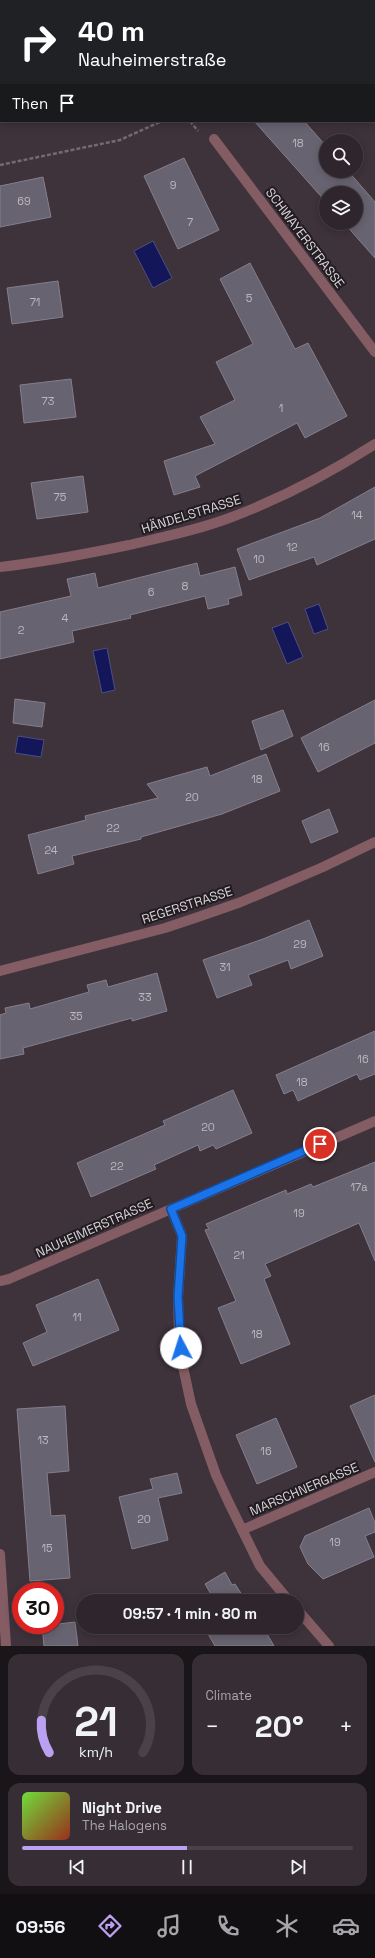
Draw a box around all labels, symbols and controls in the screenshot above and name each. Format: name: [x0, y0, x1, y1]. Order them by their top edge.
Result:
text: 40 m: [78, 13, 145, 49]
icon: right: [12, 16, 64, 68]
text: Nauheimerstraße: [78, 48, 226, 71]
icon: arrive: [56, 92, 78, 114]
text: Then: [12, 94, 48, 113]
map controls: [319, 134, 363, 230]
button: search: [319, 134, 363, 178]
house number: 18: [292, 136, 304, 150]
house number: 9: [170, 178, 177, 192]
street label: SCHWAYERSTRASSE: [262, 184, 348, 292]
button: layers: [319, 186, 363, 230]
house number: 69: [17, 194, 31, 208]
house number: 7: [187, 215, 193, 229]
house number: 5: [246, 291, 253, 305]
house number: 71: [30, 295, 40, 309]
house number: 73: [42, 394, 55, 408]
house number: 1: [279, 401, 283, 415]
house number: 75: [54, 490, 67, 504]
street label: HÄNDELSTRASSE: [139, 491, 243, 537]
house number: 14: [351, 508, 363, 522]
house number: 12: [286, 540, 298, 554]
house number: 10: [253, 552, 265, 566]
house number: 8: [182, 579, 189, 593]
house number: 6: [148, 585, 155, 599]
house number: 4: [62, 611, 69, 625]
house number: 2: [18, 623, 25, 637]
house number: 16: [318, 740, 330, 754]
house number: 18: [251, 772, 263, 786]
house number: 20: [185, 790, 199, 804]
house number: 22: [106, 821, 120, 835]
house number: 24: [44, 843, 58, 857]
street label: REGERSTRASSE: [139, 882, 235, 928]
house number: 29: [293, 937, 307, 951]
house number: 31: [219, 960, 231, 974]
house number: 33: [138, 990, 152, 1004]
house number: 35: [69, 1009, 83, 1023]
house number: 16: [357, 1052, 369, 1066]
house number: 18: [296, 1075, 308, 1089]
house number: 20: [201, 1120, 215, 1134]
pin: [303, 1127, 337, 1161]
icon: arrive: [309, 1133, 331, 1155]
house number: 22: [110, 1159, 124, 1173]
house number: 17a: [350, 1180, 368, 1194]
street label: NAUHEIMERSTRASSE: [33, 1195, 155, 1261]
house number: 19: [293, 1206, 305, 1220]
house number: 21: [233, 1248, 245, 1262]
house number: 11: [72, 1310, 82, 1324]
position arrow: [160, 1327, 202, 1369]
house number: 18: [251, 1327, 263, 1341]
house number: 13: [37, 1433, 49, 1447]
house number: 16: [260, 1444, 272, 1458]
street label: MARSCHNERGASSE: [247, 1458, 361, 1520]
house number: 20: [137, 1512, 151, 1526]
house number: 19: [329, 1535, 341, 1549]
house number: 15: [41, 1541, 53, 1555]
speed limit sign: 30: [12, 1582, 64, 1634]
text: 09:57 · 1 min · 80 m: [123, 1604, 257, 1623]
text: Climate: [206, 1687, 252, 1704]
text: 21: [74, 1694, 118, 1747]
text: 20°: [255, 1707, 304, 1746]
text: −: [206, 1712, 219, 1740]
text: +: [339, 1712, 353, 1740]
text: km/h: [79, 1742, 113, 1760]
text: Night Drive: [82, 1798, 162, 1817]
text: The Halogens: [82, 1817, 167, 1834]
icon: previous: [66, 1856, 88, 1878]
icon: pause: [176, 1856, 198, 1878]
icon: next: [287, 1856, 309, 1878]
icon: directions: [96, 1912, 124, 1940]
icon: music: [155, 1912, 183, 1940]
icon: phone: [214, 1912, 242, 1940]
icon: climate: [273, 1912, 301, 1940]
icon: car: [332, 1912, 360, 1940]
text: 09:56: [15, 1915, 65, 1938]

